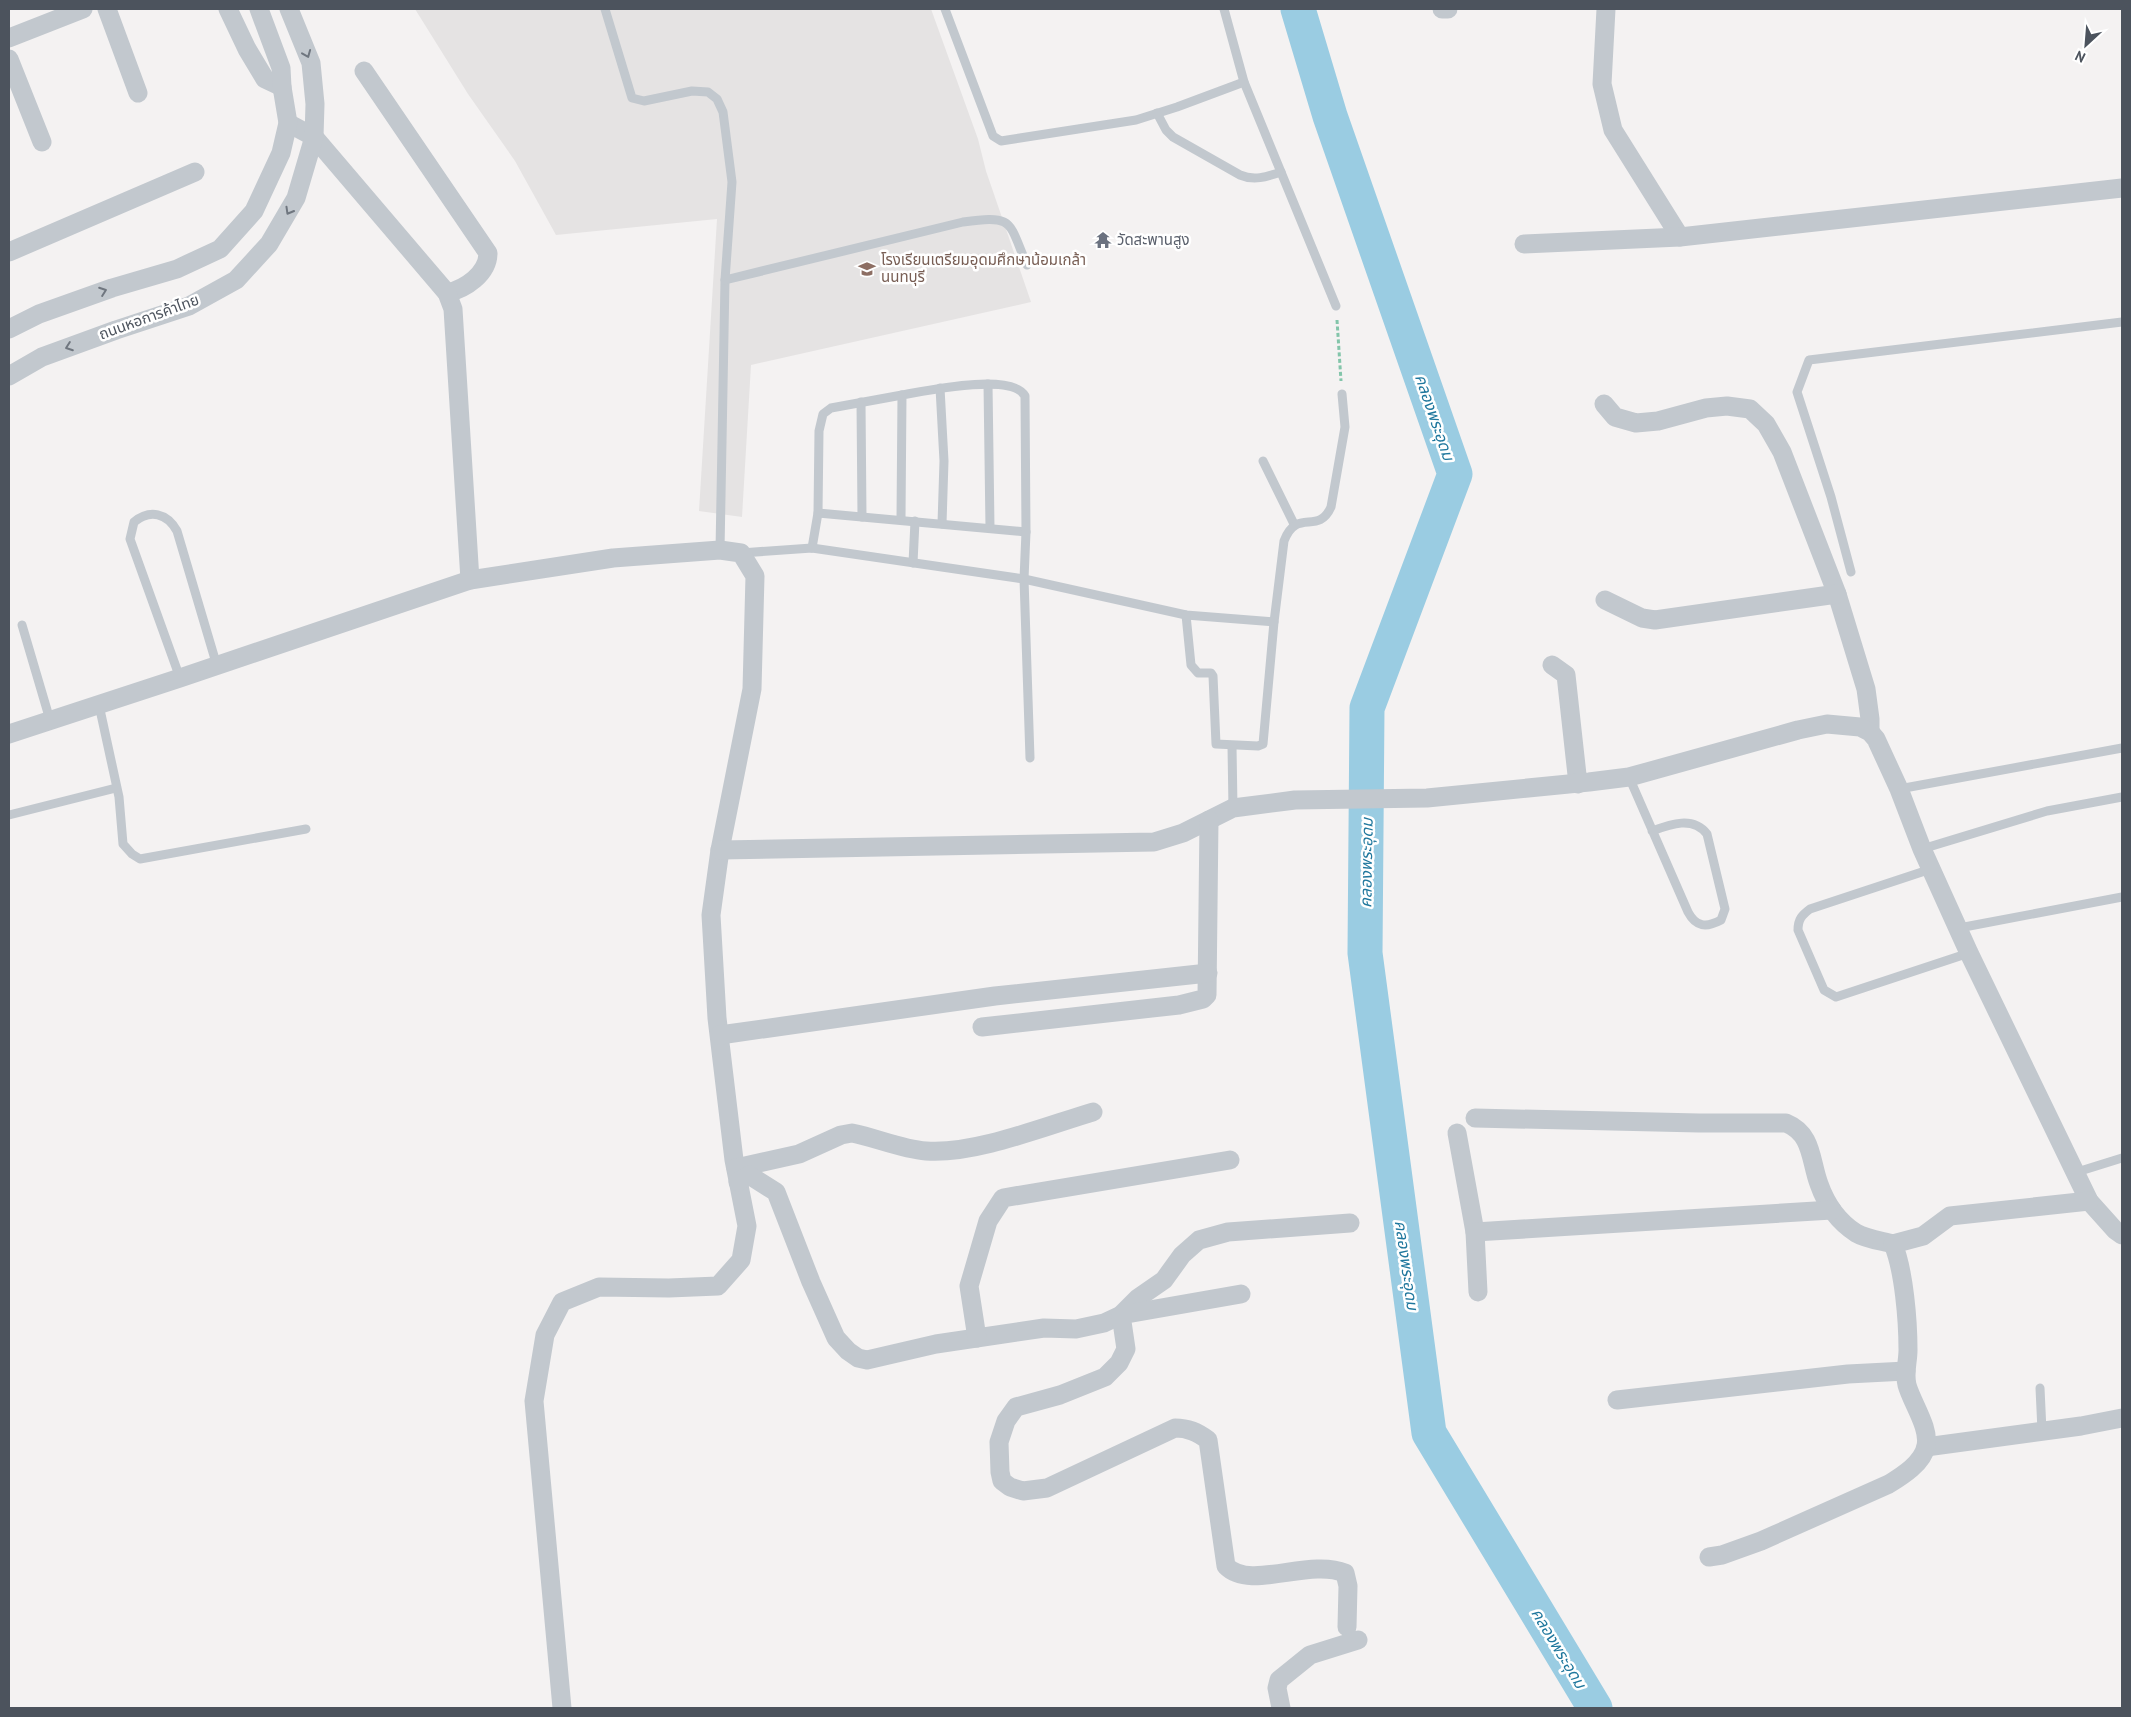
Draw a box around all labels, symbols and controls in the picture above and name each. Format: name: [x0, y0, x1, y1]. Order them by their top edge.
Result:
north arrow: [2061, 20, 2111, 70]
text: N: [2072, 47, 2088, 67]
one-way arrow: [301, 49, 311, 58]
one-way arrow: [285, 206, 295, 215]
temple icon: วัดสะพานสูง: [1093, 230, 1113, 250]
place label: วัดสะพานสูง: [1117, 230, 1190, 249]
place label: โรงเรียนเตรียมอุดมศึกษาน้อมเกล้า นนทบุรี: [881, 250, 1086, 286]
school or university icon: โรงเรียนเตรียมอุดมศึกษาน้อมเกล้า นนทบุรี: [857, 259, 877, 279]
one-way arrow: [98, 287, 107, 297]
street label: ถนนหอการค้าไทย: [96, 290, 201, 343]
one-way arrow: [66, 341, 74, 351]
water label: คลองพระอุดม: [1410, 371, 1459, 464]
water label: คลองพระอุดม: [1355, 817, 1378, 908]
water label: คลองพระอุดม: [1390, 1219, 1423, 1312]
water label: คลองพระอุดม: [1526, 1604, 1591, 1693]

